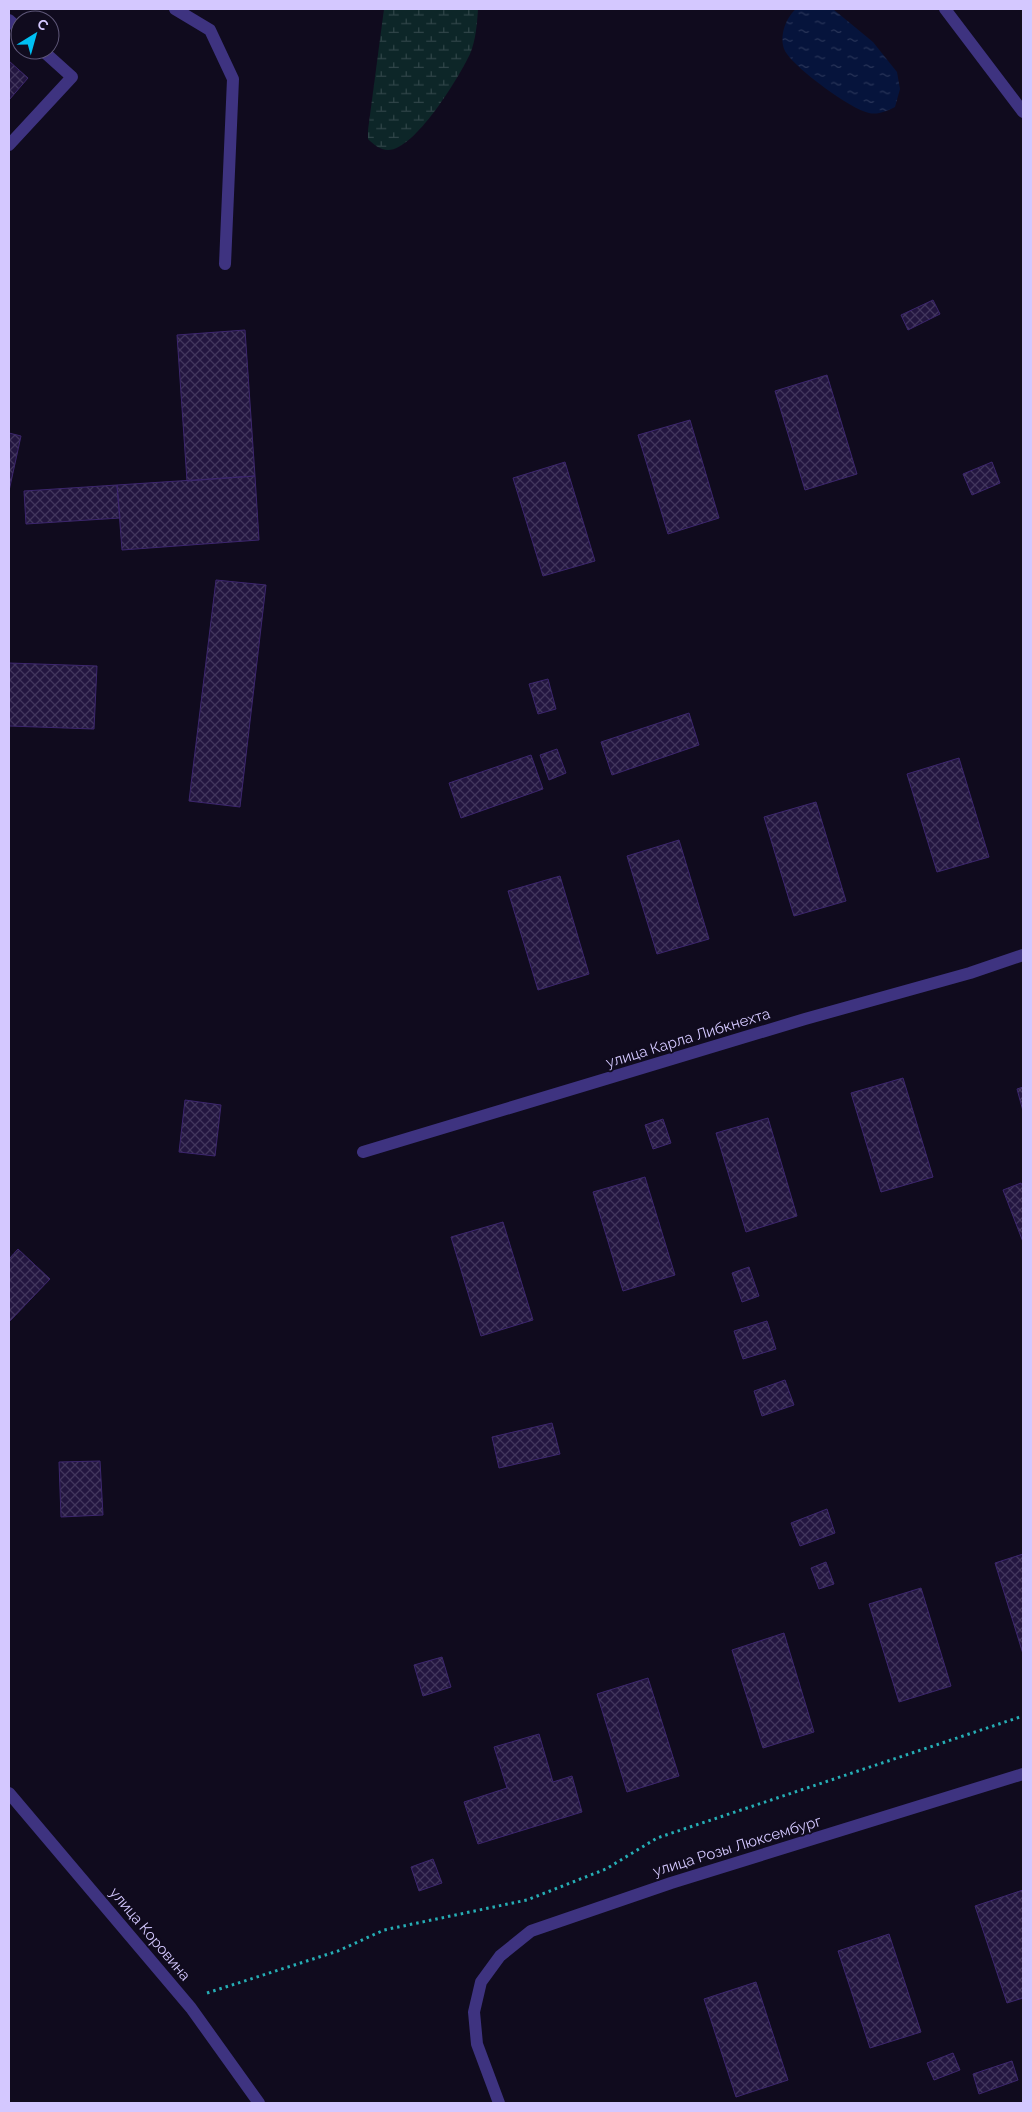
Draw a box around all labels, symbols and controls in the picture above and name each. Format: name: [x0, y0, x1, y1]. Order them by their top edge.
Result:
north arrow: [10, 10, 60, 60]
text: С: [34, 15, 52, 34]
street label: улица Карла Либкнехта: [604, 1004, 772, 1072]
street label: улица Розы Люксембург: [651, 1812, 823, 1880]
street label: улица Коровина: [106, 1884, 194, 1984]

